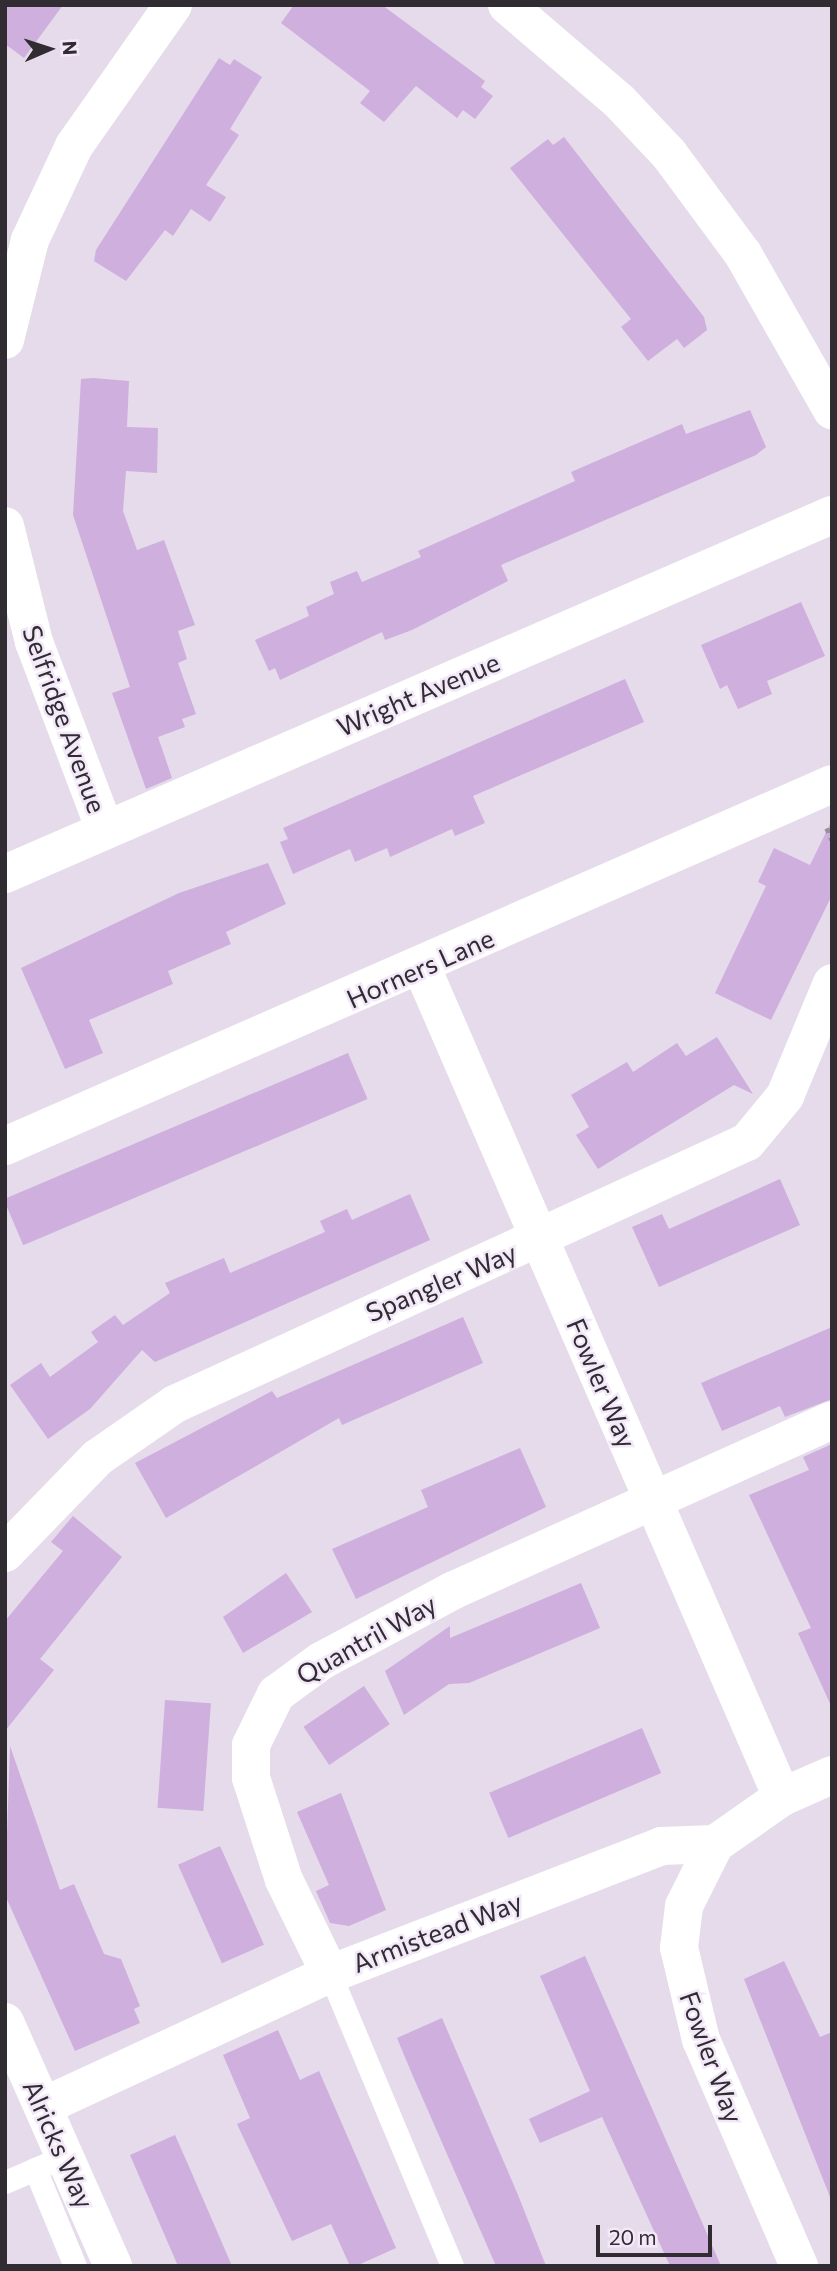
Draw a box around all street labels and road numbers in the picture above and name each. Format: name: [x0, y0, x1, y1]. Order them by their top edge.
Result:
street label: Selfridge Avenue: [17, 621, 113, 817]
street label: Wright Avenue: [332, 646, 504, 742]
street label: Horners Lane: [342, 922, 498, 1014]
street label: Spangler Way: [361, 1236, 521, 1328]
street label: Fowler Way: [561, 1313, 643, 1453]
street label: Quantril Way: [290, 1588, 442, 1690]
street label: Armistead Way: [348, 1885, 526, 1979]
street label: Fowler Way: [674, 1987, 750, 2127]
street label: Alricks Way: [17, 2075, 101, 2213]

